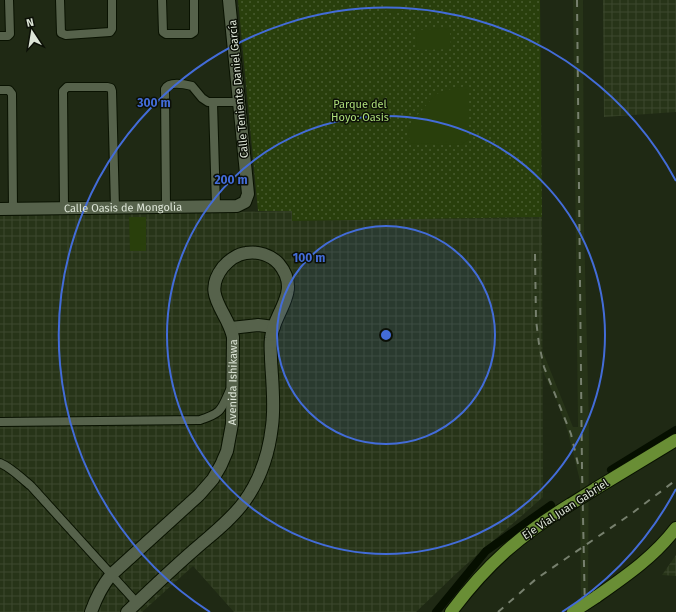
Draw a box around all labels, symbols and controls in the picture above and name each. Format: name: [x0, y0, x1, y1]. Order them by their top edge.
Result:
north arrow: [12, 12, 52, 52]
text: N: [25, 16, 35, 30]
street label: Calle Teniente Daniel García: [226, 19, 251, 159]
text: 300 m: [136, 96, 171, 110]
park label: Parque del Hoyo: Oasis: [331, 98, 389, 124]
text: 200 m: [214, 173, 248, 187]
street label: Calle Oasis de Mongolia: [64, 201, 182, 215]
text: 100 m: [293, 251, 325, 265]
centre of rings: [379, 328, 393, 342]
street label: Avenida Ishikawa: [226, 339, 240, 425]
street label: Eje Vial Juan Gabriel: [520, 477, 611, 542]

